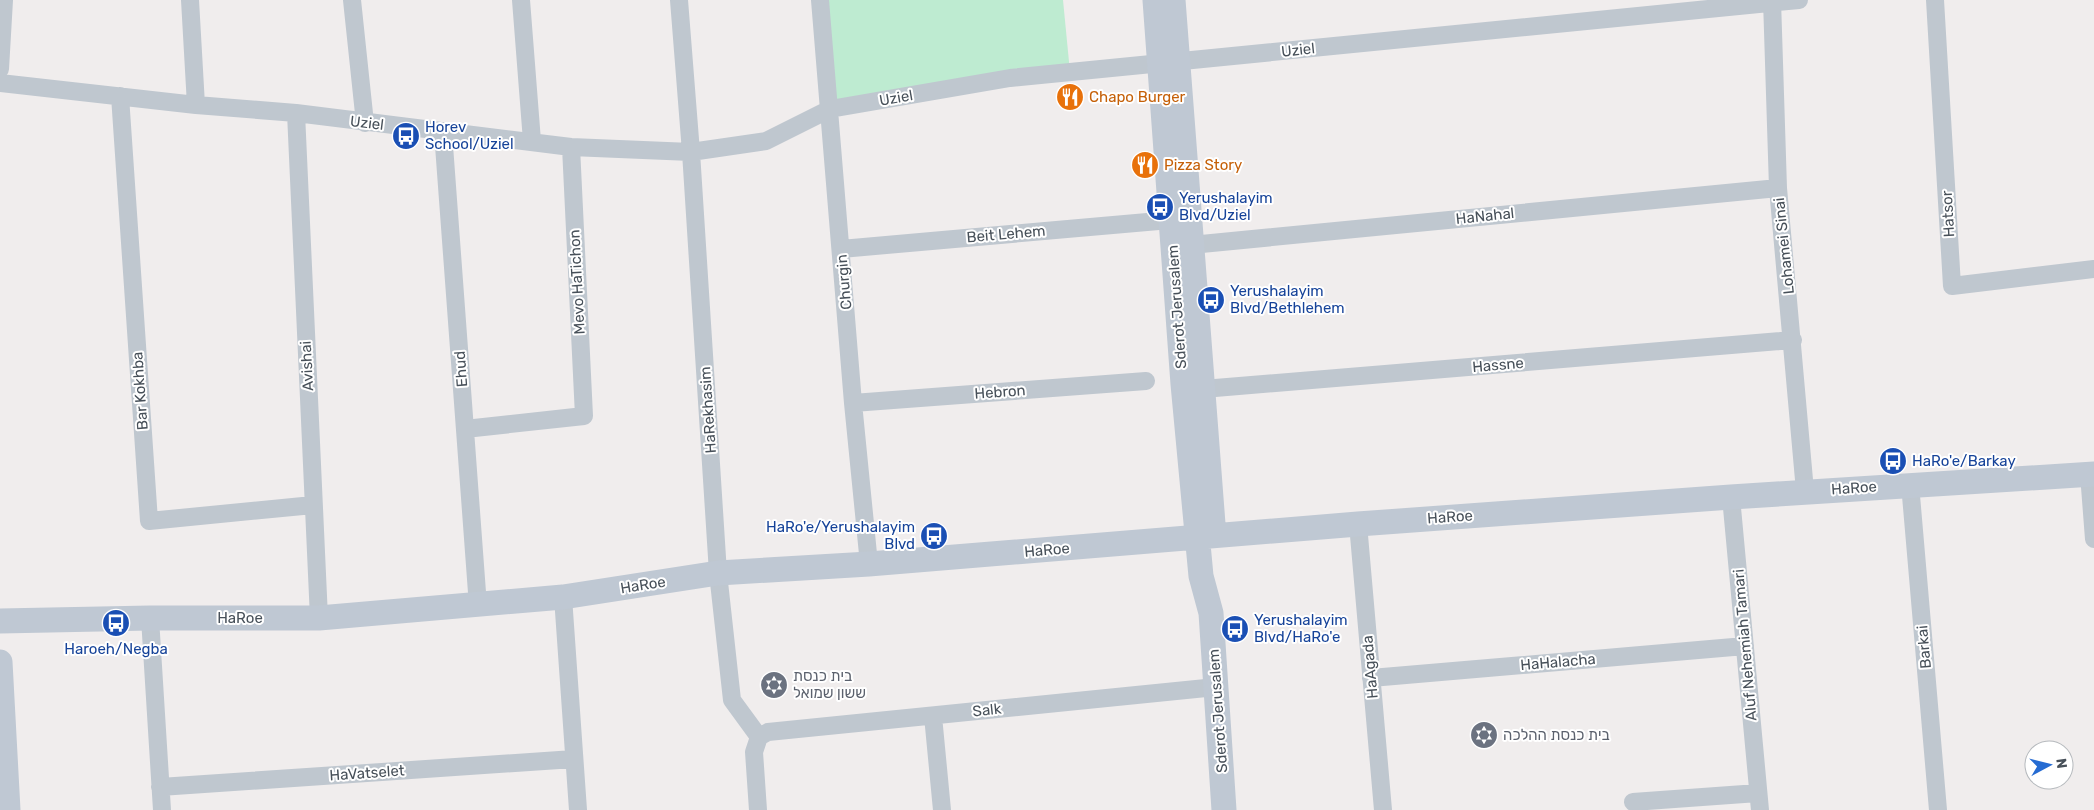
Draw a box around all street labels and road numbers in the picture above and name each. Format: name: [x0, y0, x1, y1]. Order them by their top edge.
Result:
street label: Uziel: [1280, 39, 1316, 61]
street label: Uziel: [878, 86, 914, 110]
street label: Uziel: [349, 112, 385, 134]
street label: Hatsor: [1938, 190, 1958, 238]
street label: Lohamei Sinai: [1770, 197, 1798, 295]
street label: HaNahal: [1455, 204, 1515, 228]
street label: Beit Lehem: [966, 222, 1046, 246]
street label: Mevo HaTichon: [565, 229, 589, 335]
street label: Sderot Jerusalem: [1164, 244, 1190, 370]
street label: Churgin: [833, 254, 855, 310]
street label: Avishai: [297, 340, 317, 392]
street label: Ehud: [451, 350, 471, 388]
street label: Bar Kokhba: [128, 351, 152, 431]
street label: Hassne: [1471, 354, 1525, 376]
street label: HaRekhasim: [696, 366, 720, 454]
street label: Hebron: [974, 381, 1026, 403]
street label: HaRoe: [1831, 477, 1877, 499]
street label: HaRoe: [1427, 506, 1473, 528]
street label: HaRoe: [1023, 539, 1071, 561]
street label: Aluf Nehemiah Tamari: [1729, 568, 1761, 722]
street label: HaRoe: [619, 573, 667, 597]
street label: HaRoe: [217, 609, 263, 627]
street label: Barkai: [1913, 625, 1935, 669]
street label: HaAgada: [1358, 635, 1382, 699]
street label: Sderot Jerusalem: [1205, 648, 1231, 774]
street label: HaHalacha: [1520, 650, 1596, 674]
street label: Salk: [972, 700, 1003, 720]
street label: HaVatselet: [329, 761, 405, 785]

